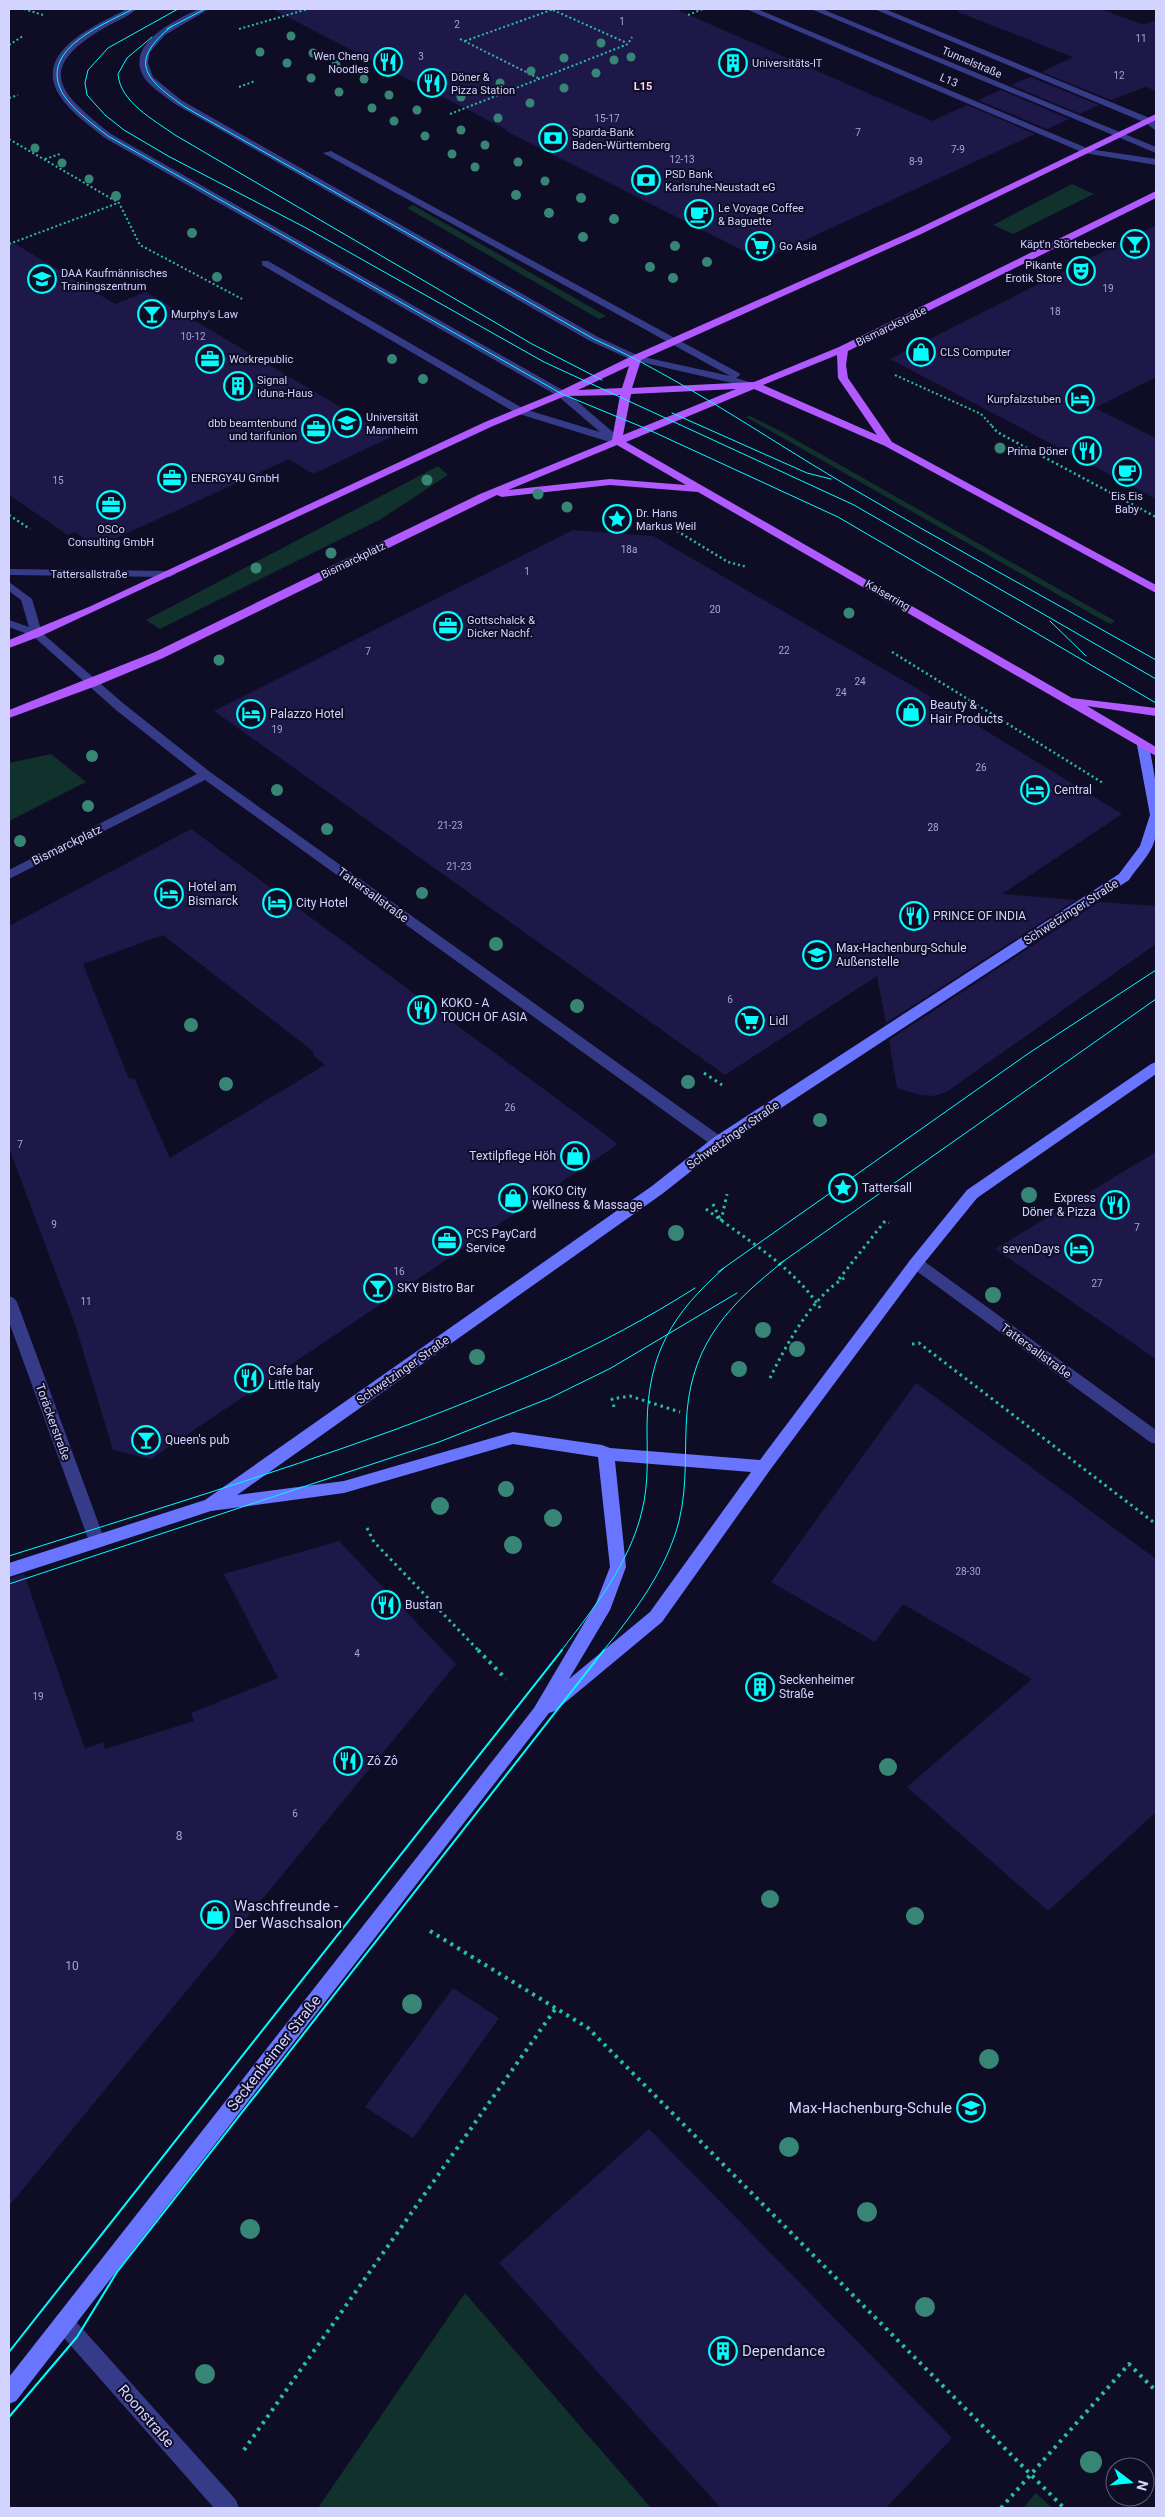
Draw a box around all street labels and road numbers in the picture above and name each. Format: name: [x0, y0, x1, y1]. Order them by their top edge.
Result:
street label: Tunnelstraße: [940, 44, 1004, 81]
street label: L13: [938, 71, 960, 90]
street label: Bismarckstraße: [854, 304, 929, 349]
street label: Bismarckplatz: [319, 539, 388, 582]
street label: Tattersallstraße: [51, 568, 128, 581]
street label: Kaiserring: [863, 577, 912, 613]
street label: Bismarckplatz: [30, 822, 104, 868]
street label: Tattersallstraße: [335, 865, 411, 925]
street label: Schwetzinger Straße: [1021, 876, 1121, 948]
street label: Schwetzinger Straße: [684, 1098, 782, 1172]
street label: Tattersallstraße: [998, 1321, 1074, 1381]
street label: Schwetzinger Straße: [354, 1333, 452, 1407]
street label: Toräckerstraße: [33, 1382, 73, 1462]
street label: Seckenheimer Straße: [223, 1992, 325, 2114]
street label: Roonstraße: [114, 2381, 178, 2451]

